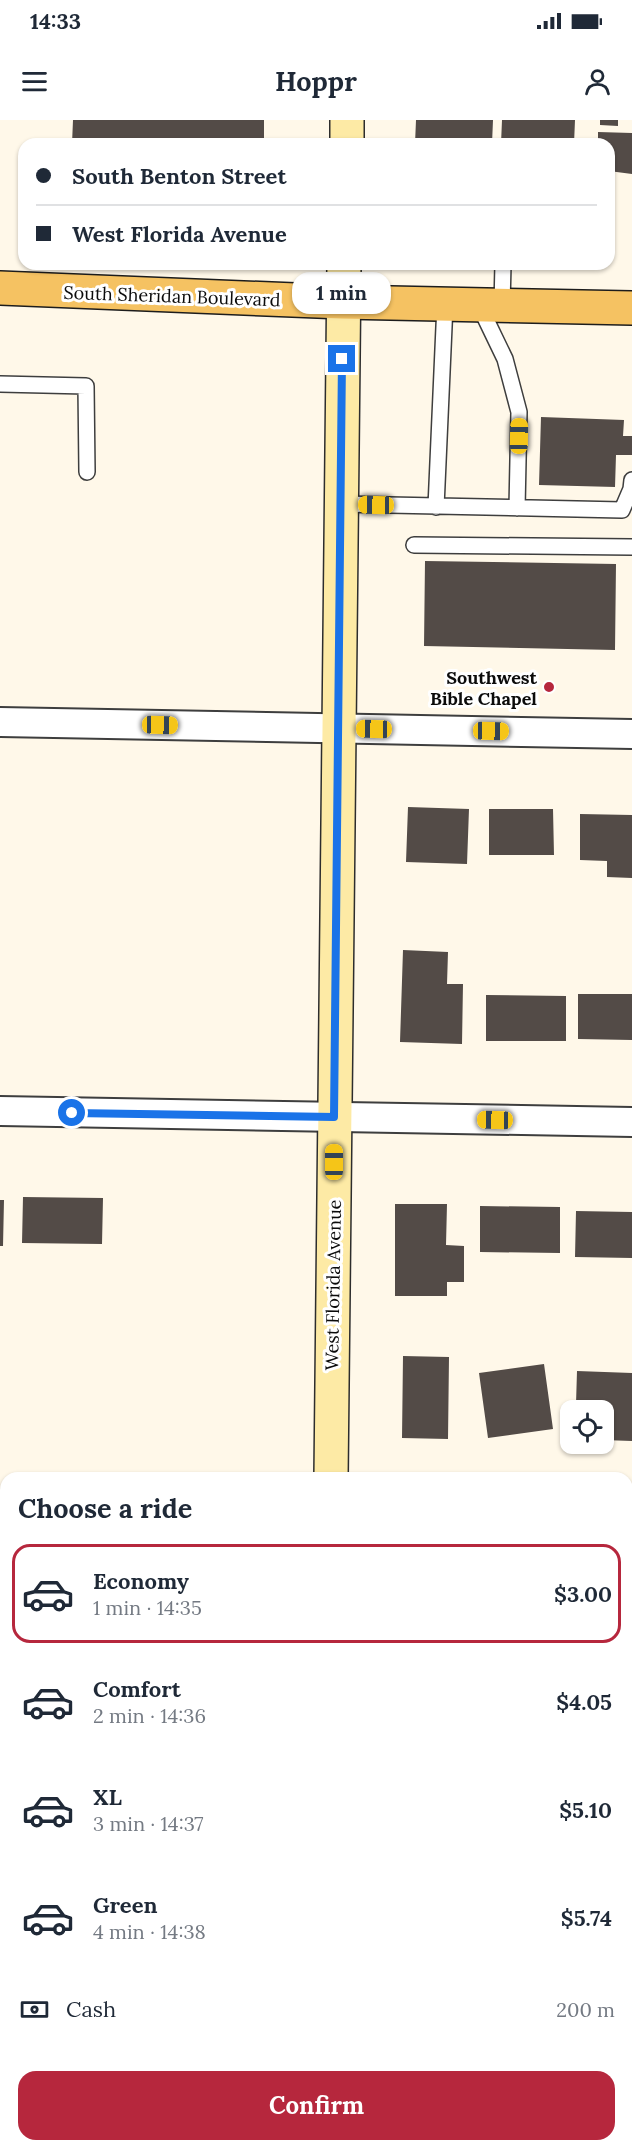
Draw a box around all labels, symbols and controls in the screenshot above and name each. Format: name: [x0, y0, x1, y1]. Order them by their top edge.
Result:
text: 14:33: [30, 7, 81, 35]
text: Hoppr: [275, 64, 357, 98]
icon: menu: [18, 65, 51, 98]
icon: person: [581, 65, 614, 98]
text: South Benton Street: [72, 162, 287, 190]
text: West Florida Avenue: [72, 220, 287, 248]
callout: 1 min: [292, 272, 392, 314]
text: 1 min: [316, 280, 367, 305]
street label: South Sheridan Boulevard: [63, 281, 281, 311]
route end: [328, 345, 355, 372]
car: [510, 418, 528, 454]
car: [358, 496, 394, 514]
place label: Southwest Bible Chapel: [430, 666, 538, 710]
marker: Southwest Bible Chapel: [542, 680, 556, 694]
car: [142, 716, 178, 734]
car: [356, 720, 392, 738]
car: [473, 722, 509, 740]
route start: [58, 1099, 85, 1126]
car: [477, 1111, 513, 1129]
car: [325, 1144, 343, 1180]
street label: West Florida Avenue: [320, 1199, 346, 1371]
map controls: [560, 1400, 614, 1454]
button: locate: [560, 1400, 614, 1454]
text: Choose a ride: [18, 1491, 192, 1525]
icon: car: [21, 1567, 75, 1621]
text: Economy: [93, 1567, 189, 1595]
text: $3.00: [554, 1580, 612, 1608]
text: 1 min · 14:35: [93, 1595, 202, 1620]
icon: car: [21, 1675, 75, 1729]
text: Comfort: [93, 1675, 181, 1703]
text: $4.05: [556, 1688, 612, 1716]
text: 2 min · 14:36: [93, 1703, 206, 1728]
icon: car: [21, 1783, 75, 1837]
text: XL: [93, 1783, 122, 1811]
text: $5.10: [559, 1796, 612, 1824]
text: 3 min · 14:37: [93, 1811, 204, 1836]
icon: car: [21, 1891, 75, 1945]
text: Green: [93, 1891, 158, 1919]
text: $5.74: [561, 1904, 612, 1932]
text: 4 min · 14:38: [93, 1919, 206, 1944]
icon: cash: [18, 1993, 51, 2026]
text: Cash: [66, 1995, 116, 2023]
text: 200 m: [556, 1997, 615, 2022]
button: Confirm: [18, 2071, 615, 2140]

